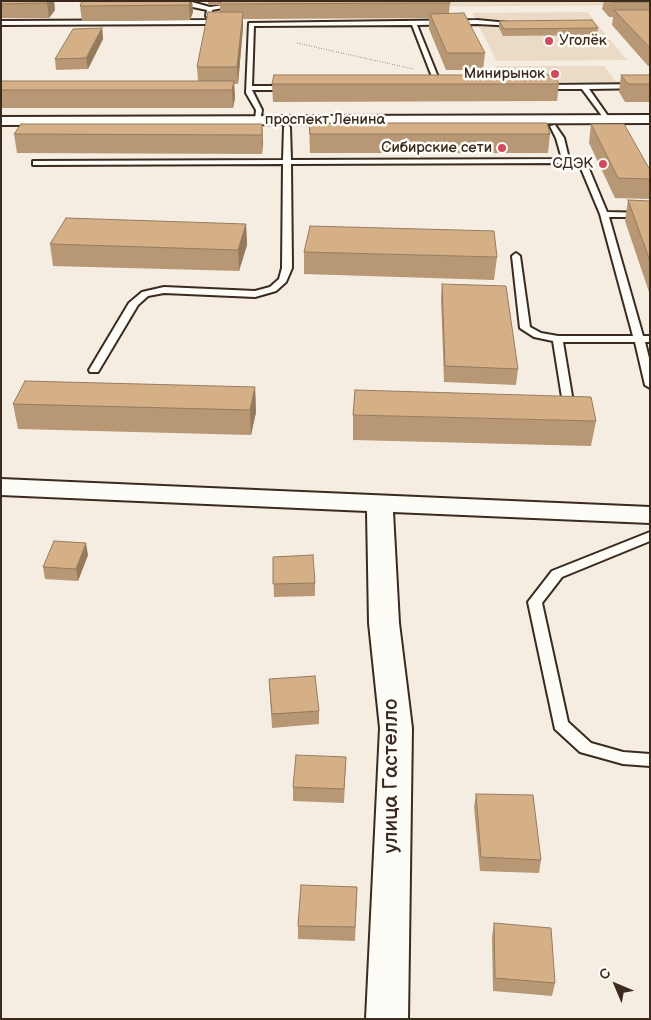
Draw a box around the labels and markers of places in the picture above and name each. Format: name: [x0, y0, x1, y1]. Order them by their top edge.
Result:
place label: Уголёк: [559, 32, 607, 50]
marker: Уголёк: [543, 35, 555, 47]
place label: Минирынок: [464, 65, 545, 83]
marker: Минирынок: [549, 68, 561, 80]
place label: Сибирские сети: [381, 139, 492, 157]
marker: Сибирские сети: [496, 142, 508, 154]
place label: СДЭК: [552, 155, 593, 173]
marker: СДЭК: [597, 158, 609, 170]

